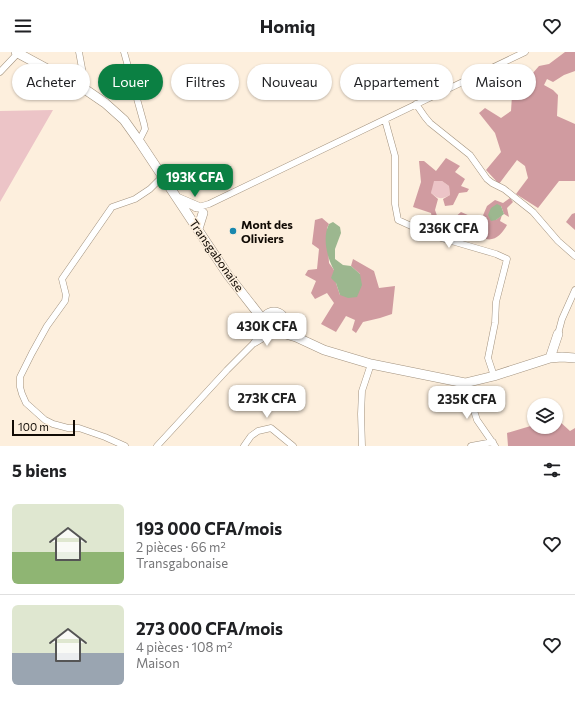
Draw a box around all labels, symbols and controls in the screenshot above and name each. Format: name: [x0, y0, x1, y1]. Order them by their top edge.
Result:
icon: menu: [12, 15, 34, 37]
text: Homiq: [260, 15, 315, 37]
icon: heart: [541, 15, 563, 37]
chip: Acheter: [12, 64, 90, 100]
chip: Louer: [98, 64, 163, 100]
chip: Filtres: [171, 64, 239, 100]
chip: Nouveau: [247, 64, 332, 100]
chip: Appartement: [340, 64, 453, 100]
chip: Maison: [461, 64, 536, 100]
pin: 193K CFA: [154, 164, 236, 198]
text: 193K CFA: [166, 169, 224, 185]
pin: 236K CFA: [408, 215, 490, 249]
street label: Transgabonaise: [187, 216, 247, 294]
place label: Mont des Oliviers: [241, 217, 293, 245]
text: 236K CFA: [419, 220, 479, 236]
marker: Mont des Oliviers: [228, 226, 238, 236]
pin: 430K CFA: [226, 313, 308, 347]
text: 430K CFA: [237, 318, 297, 334]
pin: 273K CFA: [226, 385, 308, 419]
pin: 235K CFA: [426, 386, 508, 420]
text: 273K CFA: [238, 390, 296, 406]
text: 235K CFA: [437, 391, 497, 407]
map controls: [527, 398, 563, 434]
button: layers: [527, 398, 563, 434]
scale bar: [12, 418, 75, 437]
text: 100 m: [18, 420, 49, 433]
icon: filters: [541, 459, 563, 481]
text: 5 biens: [12, 460, 67, 481]
text: 193 000 CFA/mois: [136, 518, 282, 539]
icon: home: [44, 520, 92, 568]
icon: heart: [541, 533, 563, 555]
text: 2 pièces · 66 m²: [136, 539, 226, 555]
text: Transgabonaise: [136, 555, 228, 571]
text: 273 000 CFA/mois: [136, 618, 283, 639]
icon: home: [44, 621, 92, 669]
icon: heart: [541, 634, 563, 656]
text: 4 pièces · 108 m²: [136, 639, 232, 655]
text: Maison: [136, 655, 180, 671]

